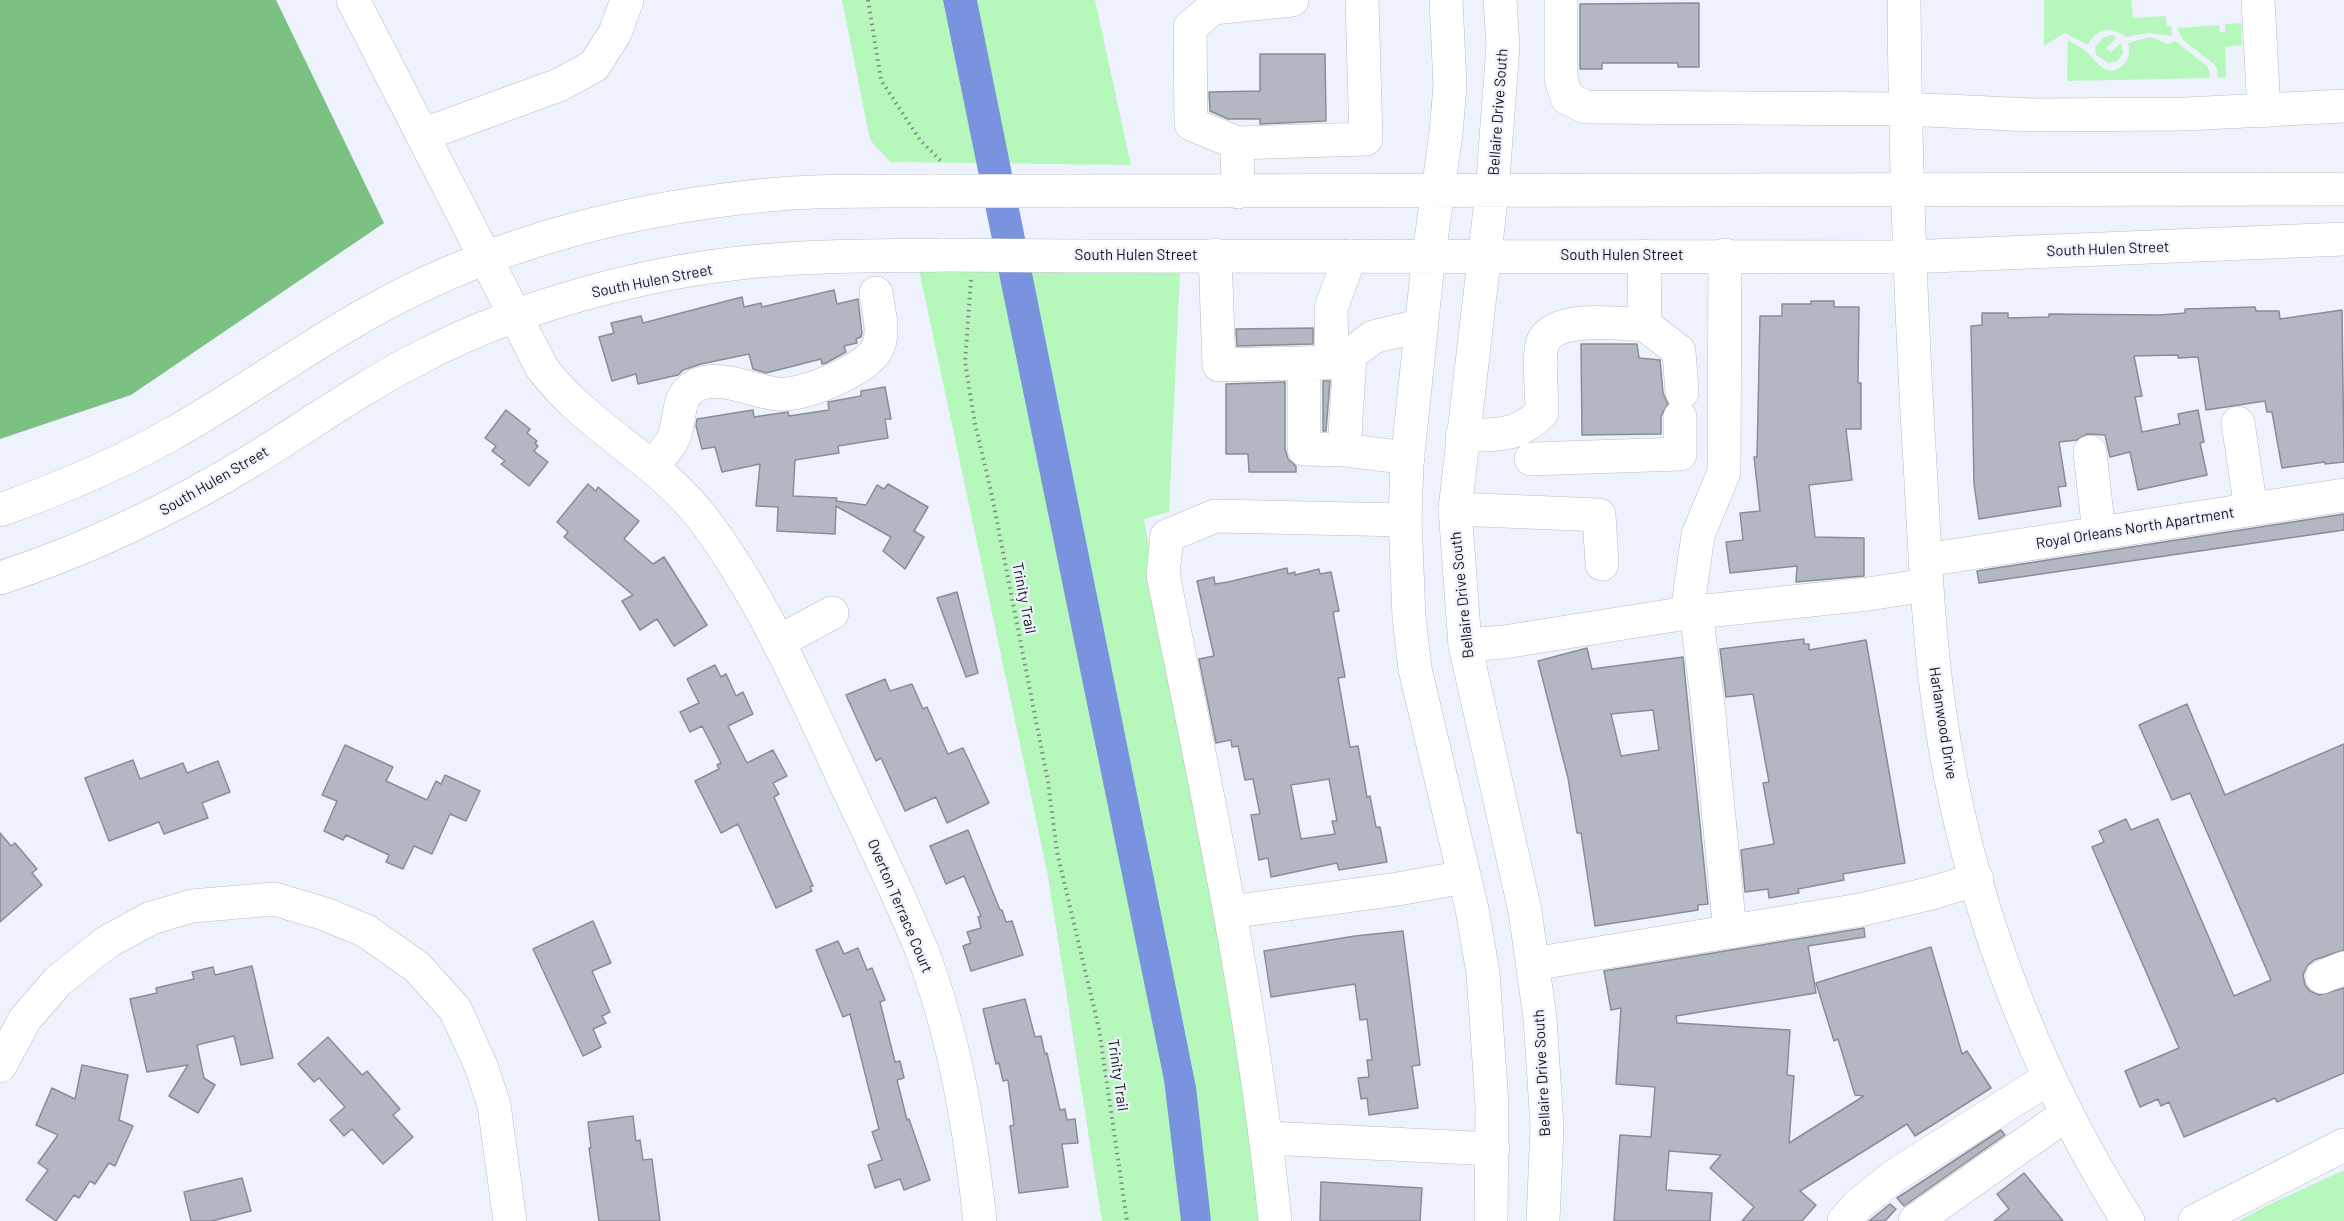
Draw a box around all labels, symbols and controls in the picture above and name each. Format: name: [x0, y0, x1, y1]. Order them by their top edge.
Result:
street label: Bellaire Drive South: [1485, 48, 1511, 176]
street label: South Hulen Street: [2046, 238, 2170, 260]
street label: South Hulen Street: [1075, 246, 1197, 264]
street label: South Hulen Street: [1561, 246, 1683, 264]
street label: South Hulen Street: [590, 260, 714, 302]
street label: South Hulen Street: [156, 442, 272, 520]
street label: Royal Orleans North Apartment: [2035, 503, 2235, 553]
street label: Bellaire Drive South: [1446, 531, 1478, 659]
street label: Trinity Trail: [1008, 561, 1040, 635]
street label: Harlanwood Drive: [1925, 666, 1961, 780]
street label: Overton Terrace Court: [864, 836, 936, 976]
street label: Bellaire Drive South: [1530, 1009, 1554, 1137]
street label: Trinity Trail: [1104, 1038, 1132, 1112]

